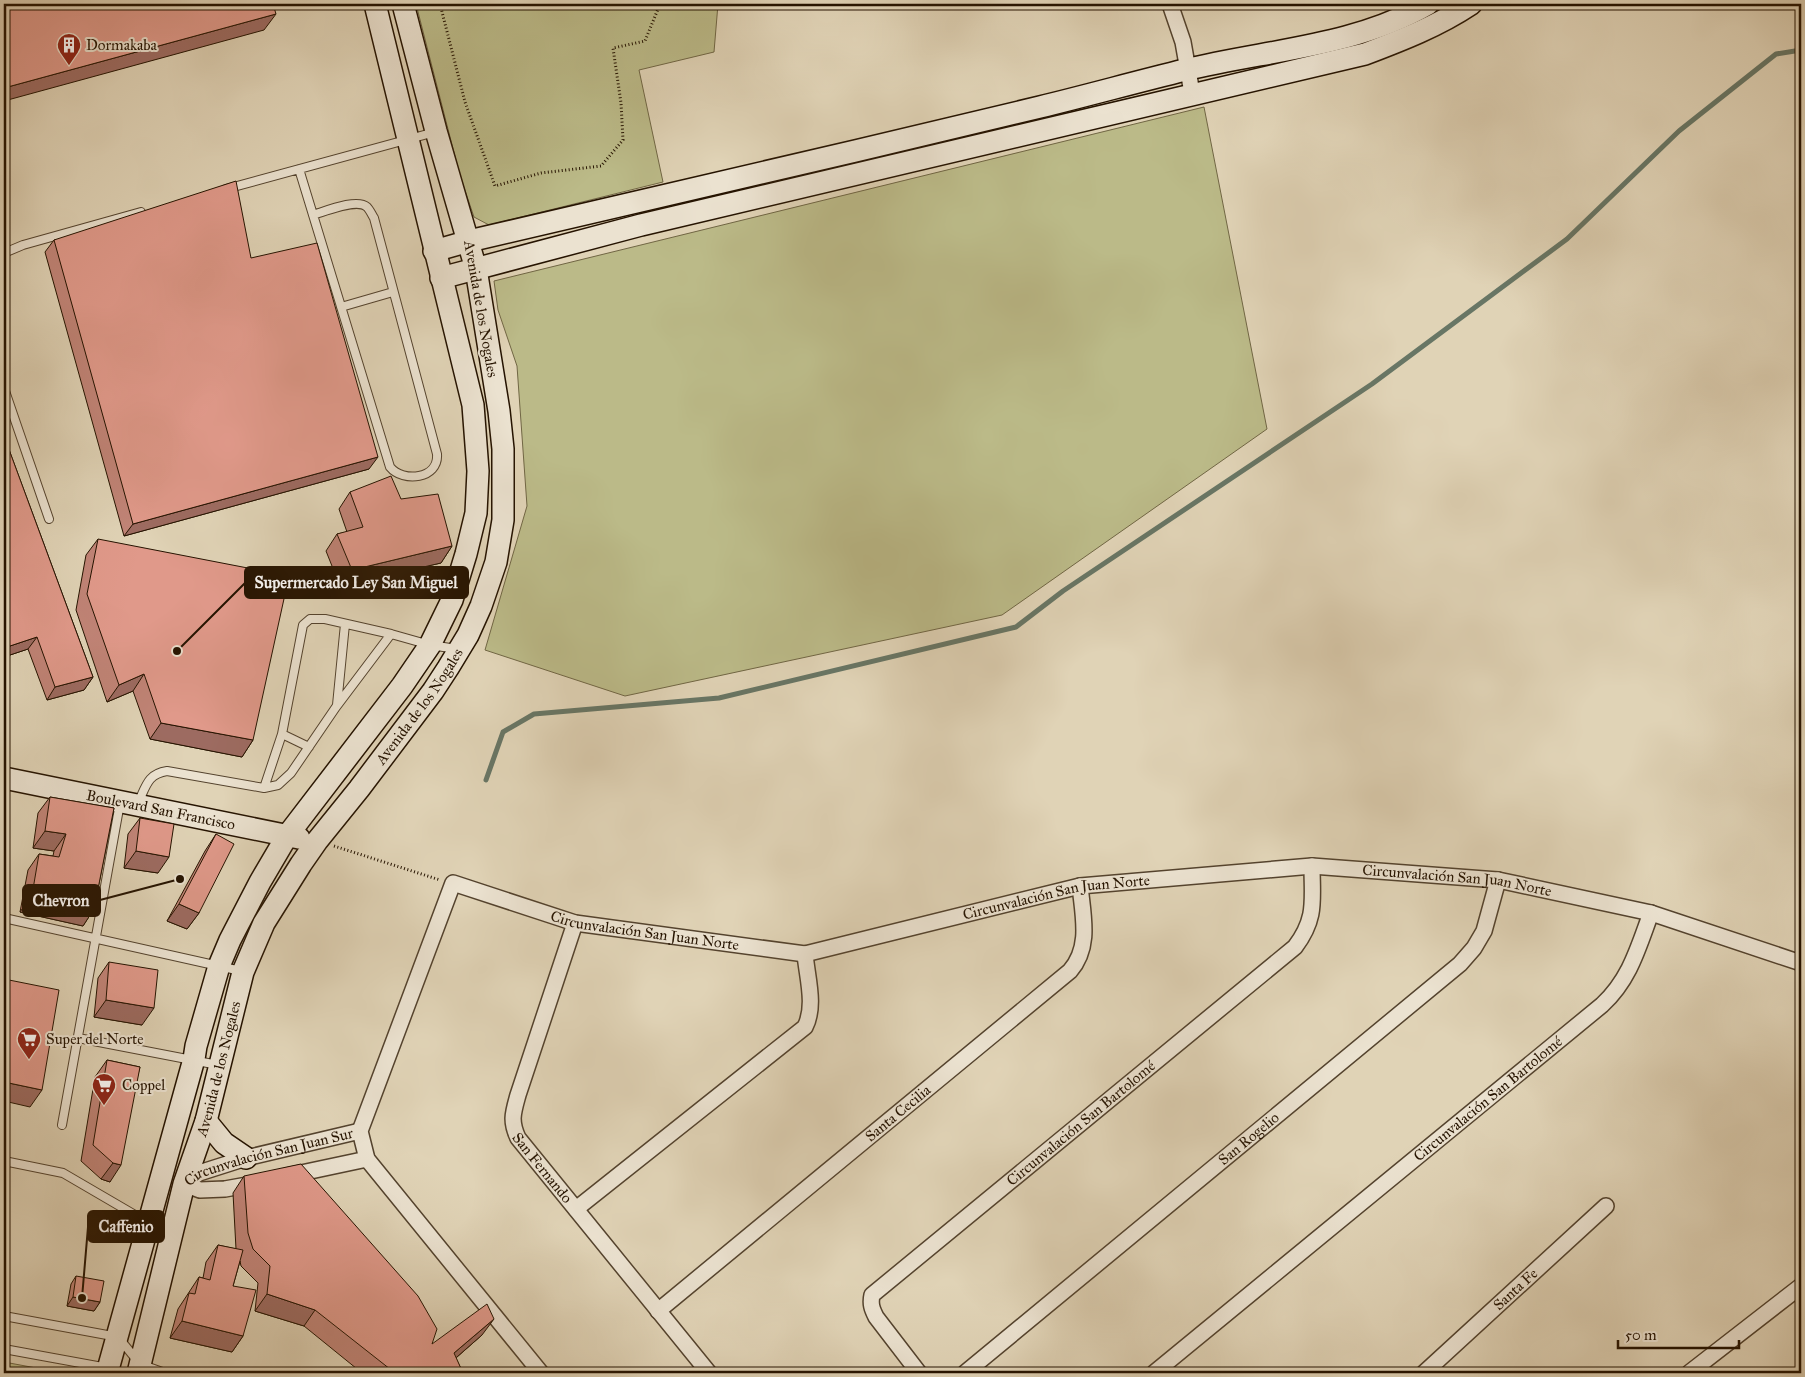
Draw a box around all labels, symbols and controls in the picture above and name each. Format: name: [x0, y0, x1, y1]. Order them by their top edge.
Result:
building icon: Dormakaba: [56, 32, 82, 66]
place label: Dormakaba: [86, 36, 158, 54]
street label: Avenida de los Nogales: [460, 238, 502, 379]
callout: Supermercado Ley San Miguel: [245, 567, 468, 598]
text: Supermercado Ley San Miguel: [255, 573, 458, 593]
street label: Avenida de los Nogales: [371, 645, 467, 769]
street label: Boulevard San Francisco: [85, 786, 237, 834]
street label: Circunvalación San Juan Norte: [1362, 861, 1553, 900]
street label: Circunvalación San Juan Norte: [961, 871, 1151, 924]
callout: Chevron: [23, 885, 100, 916]
text: Chevron: [33, 891, 90, 910]
street label: Circunvalación San Juan Norte: [548, 907, 740, 954]
street label: Avenida de los Nogales: [192, 999, 244, 1140]
supermarket icon: Super del Norte: [16, 1026, 42, 1060]
place label: Super del Norte: [46, 1030, 144, 1048]
street label: Circunvalación San Bartolomé: [1410, 1032, 1566, 1165]
street label: Circunvalación San Bartolomé: [1003, 1056, 1159, 1190]
supermarket icon: Coppel: [91, 1072, 117, 1106]
place label: Coppel: [122, 1076, 166, 1094]
street label: Santa Cecilia: [862, 1080, 935, 1145]
street label: San Rogelio: [1215, 1108, 1283, 1169]
street label: Circunvalación San Juan Sur: [180, 1124, 355, 1190]
street label: San Fernando: [508, 1129, 576, 1207]
callout: Caffenio: [88, 1211, 164, 1242]
text: Caffenio: [98, 1217, 154, 1236]
street label: Santa Fe: [1490, 1264, 1541, 1314]
scale bar: [1618, 1317, 1739, 1349]
text: 50 m: [1625, 1326, 1657, 1344]

